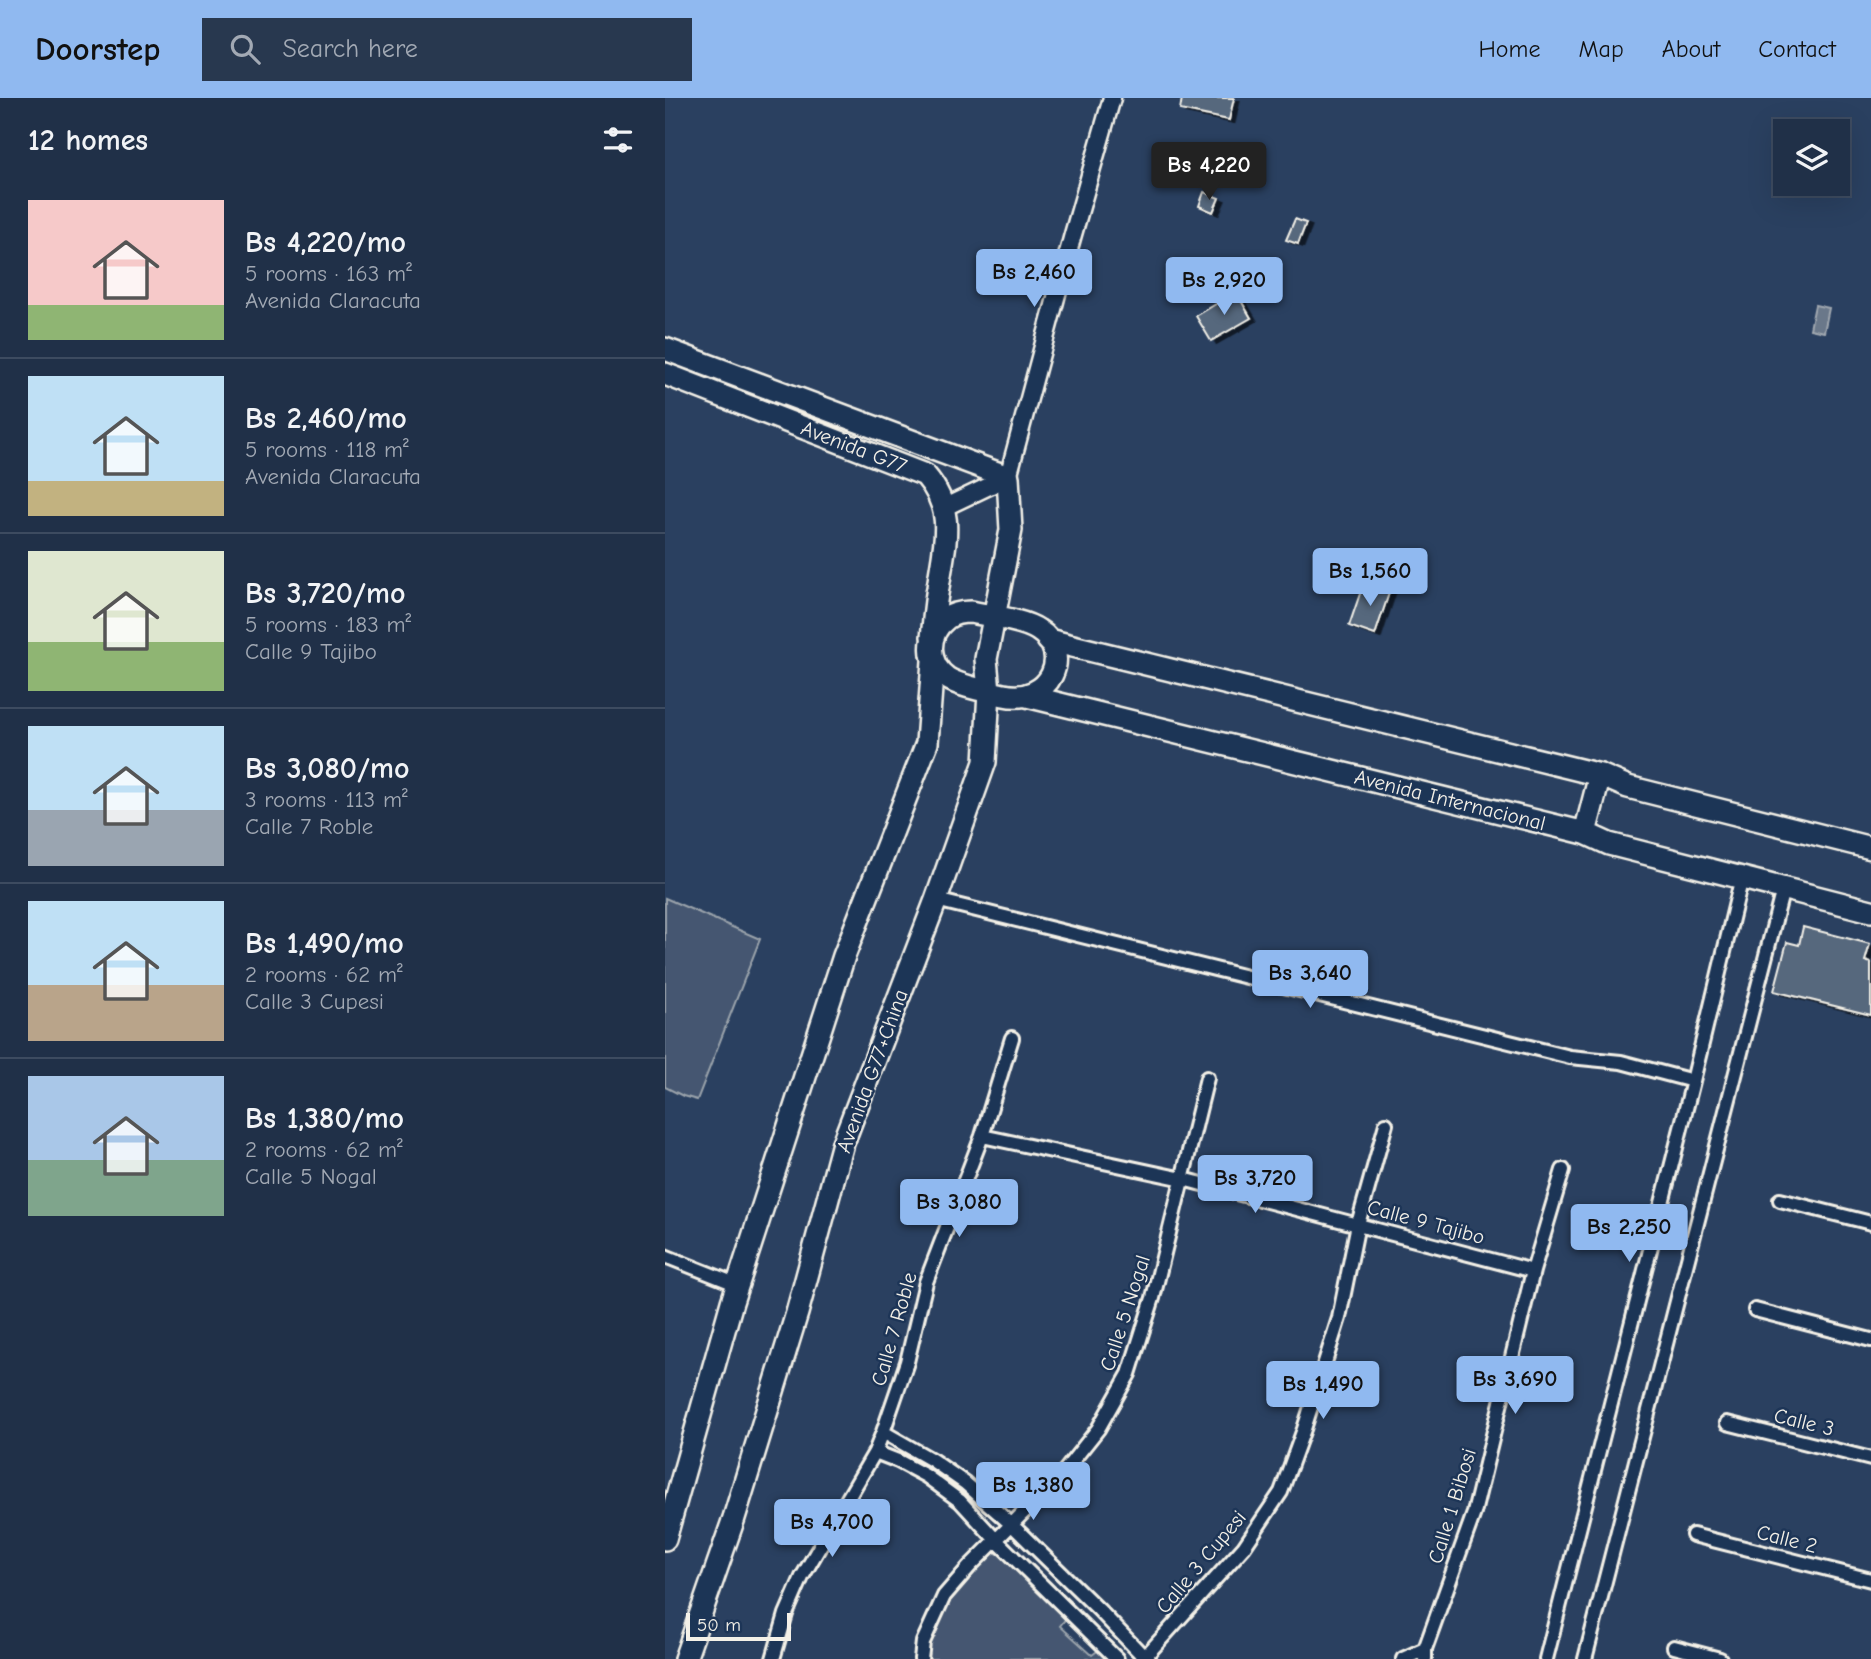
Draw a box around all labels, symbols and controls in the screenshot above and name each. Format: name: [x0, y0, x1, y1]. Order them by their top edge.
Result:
search box: [202, 18, 692, 81]
text: Doorstep: [35, 30, 160, 68]
icon: search: [226, 30, 264, 68]
text: Search here: [282, 34, 418, 64]
text: Home: [1479, 35, 1540, 63]
text: Map: [1578, 35, 1624, 63]
text: About: [1662, 35, 1720, 63]
text: Contact: [1758, 35, 1836, 63]
map controls: [1773, 119, 1850, 196]
button: layers: [1773, 119, 1850, 196]
icon: filters: [599, 121, 637, 159]
text: 12 homes: [28, 123, 148, 158]
pin: Bs 4,220: [1137, 142, 1281, 202]
text: Bs 4,220: [1167, 151, 1251, 178]
text: Bs 4,220/mo: [245, 225, 406, 260]
icon: home: [84, 228, 168, 312]
pin: Bs 2,460: [962, 250, 1106, 309]
text: Bs 2,460: [992, 258, 1076, 285]
pin: Bs 2,920: [1152, 258, 1296, 317]
text: 5 rooms · 163 m²: [245, 260, 412, 287]
text: Bs 2,920: [1182, 266, 1266, 293]
text: Avenida Claracuta: [245, 287, 421, 314]
text: Bs 2,460/mo: [245, 401, 407, 436]
icon: home: [84, 404, 168, 488]
street label: Avenida G77: [798, 416, 910, 478]
text: 5 rooms · 118 m²: [245, 436, 409, 463]
text: Avenida Claracuta: [245, 463, 421, 490]
pin: Bs 1,560: [1298, 548, 1442, 608]
text: Bs 1,560: [1329, 557, 1411, 584]
text: Bs 3,720/mo: [245, 576, 405, 611]
icon: home: [84, 579, 168, 663]
text: 5 rooms · 183 m²: [245, 611, 411, 638]
text: Calle 9 Tajibo: [245, 638, 377, 665]
text: Bs 3,080/mo: [245, 751, 410, 786]
icon: home: [84, 754, 168, 838]
street label: Avenida Internacional: [1352, 765, 1548, 835]
text: 3 rooms · 113 m²: [245, 786, 408, 813]
text: Calle 7 Roble: [245, 813, 373, 840]
text: Bs 1,490/mo: [245, 926, 404, 961]
icon: home: [84, 929, 168, 1013]
pin: Bs 3,640: [1238, 950, 1382, 1010]
text: Bs 3,640: [1268, 959, 1352, 986]
text: 2 rooms · 62 m²: [245, 961, 403, 988]
street label: Avenida G77+China: [831, 986, 913, 1156]
text: Calle 3 Cupesi: [245, 988, 384, 1015]
text: Bs 1,380/mo: [245, 1101, 404, 1136]
icon: home: [84, 1104, 168, 1188]
text: 2 rooms · 62 m²: [245, 1136, 403, 1163]
pin: Bs 3,720: [1183, 1156, 1327, 1215]
text: Calle 5 Nogal: [245, 1163, 377, 1190]
text: Bs 3,720: [1214, 1164, 1296, 1191]
pin: Bs 3,080: [887, 1180, 1031, 1239]
text: Bs 3,080: [916, 1188, 1002, 1215]
street label: Calle 9 Tajibo: [1365, 1195, 1487, 1249]
pin: Bs 2,250: [1557, 1204, 1701, 1264]
text: Bs 2,250: [1587, 1213, 1671, 1240]
street label: Calle 5 Nogal: [1095, 1252, 1155, 1374]
street label: Calle 7 Roble: [866, 1269, 922, 1389]
pin: Bs 3,690: [1443, 1356, 1587, 1416]
pin: Bs 1,490: [1251, 1362, 1395, 1421]
text: Bs 3,690: [1473, 1365, 1557, 1392]
text: Bs 1,490: [1282, 1370, 1364, 1397]
street label: Calle 3: [1771, 1403, 1837, 1441]
street label: Calle 1 Bibosi: [1423, 1445, 1481, 1567]
pin: Bs 1,380: [961, 1462, 1105, 1522]
text: Bs 1,380: [992, 1471, 1074, 1498]
pin: Bs 4,700: [760, 1500, 904, 1559]
street label: Calle 3 Cupesi: [1151, 1506, 1251, 1618]
text: Bs 4,700: [790, 1508, 874, 1535]
street label: Calle 2: [1754, 1520, 1820, 1558]
scale bar: [686, 1610, 791, 1642]
text: 50 m: [697, 1614, 741, 1636]

